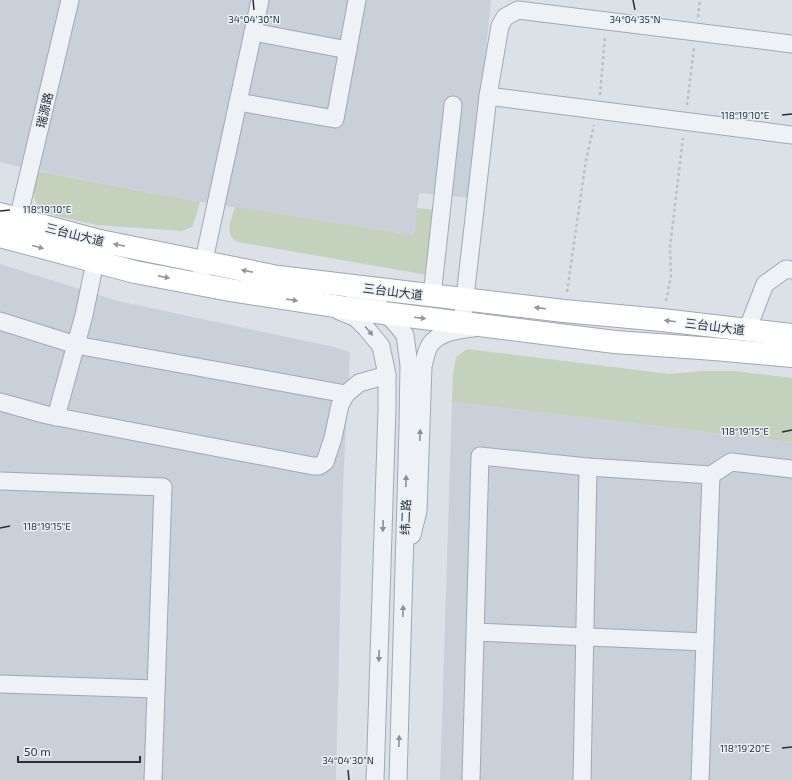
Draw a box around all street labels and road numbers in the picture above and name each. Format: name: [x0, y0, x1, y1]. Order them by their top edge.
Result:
street label: 瑞源路: [33, 91, 55, 129]
street label: 三台山大道: [44, 220, 106, 248]
street label: 三台山大道: [362, 280, 424, 302]
street label: 三台山大道: [684, 315, 746, 337]
street label: 纬二路: [397, 499, 413, 535]

